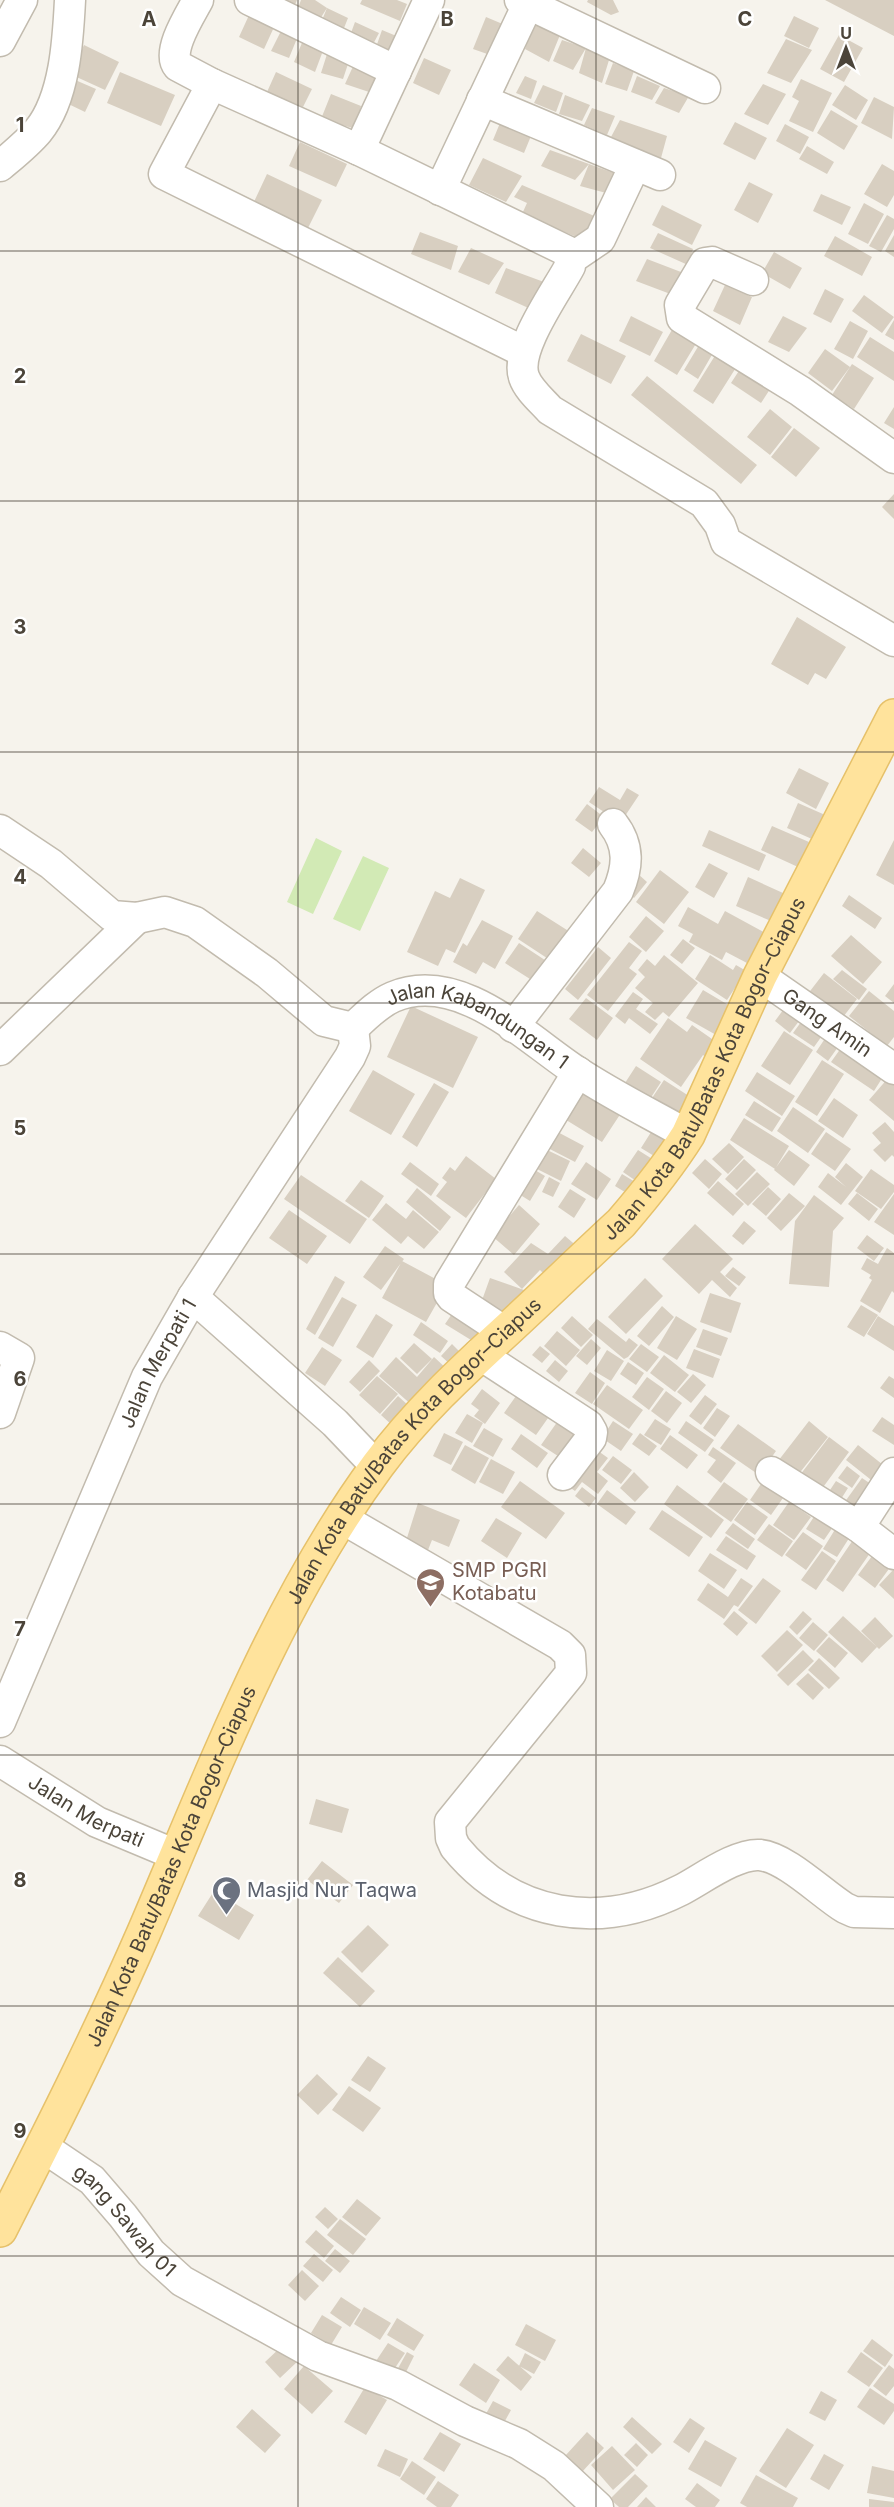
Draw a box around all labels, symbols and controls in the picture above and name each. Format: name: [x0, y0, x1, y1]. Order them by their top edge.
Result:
text: A: [142, 7, 157, 31]
text: B: [440, 7, 454, 31]
text: C: [738, 7, 752, 31]
north arrow: [816, 18, 876, 78]
text: U: [840, 23, 852, 43]
text: 1: [16, 113, 24, 137]
text: 2: [14, 364, 26, 388]
text: 3: [14, 615, 26, 639]
text: 4: [13, 865, 27, 889]
street label: Jalan Kota Batu/Batas Kota Bogor–Ciapus: [598, 893, 810, 1245]
street label: Jalan Kabandungan 1: [382, 978, 573, 1074]
street label: Gang Amin: [778, 983, 877, 1062]
text: 5: [14, 1116, 26, 1140]
street label: Jalan Kota Batu/Batas Kota Bogor–Ciapus: [281, 1292, 546, 1609]
street label: Jalan Merpati 1: [115, 1294, 201, 1432]
text: 6: [14, 1367, 27, 1391]
place label: SMP PGRI Kotabatu: [452, 1558, 547, 1605]
school or university icon: SMP PGRI Kotabatu: [415, 1566, 447, 1608]
text: 7: [14, 1617, 26, 1641]
street label: Jalan Kota Batu/Batas Kota Bogor–Ciapus: [81, 1682, 261, 2051]
street label: Jalan Merpati: [24, 1770, 148, 1852]
text: 8: [13, 1868, 27, 1892]
mosque icon: Masjid Nur Taqwa: [210, 1874, 242, 1916]
place label: Masjid Nur Taqwa: [247, 1878, 417, 1902]
text: 9: [14, 2119, 27, 2143]
street label: gang Sawah 01: [69, 2159, 181, 2282]

